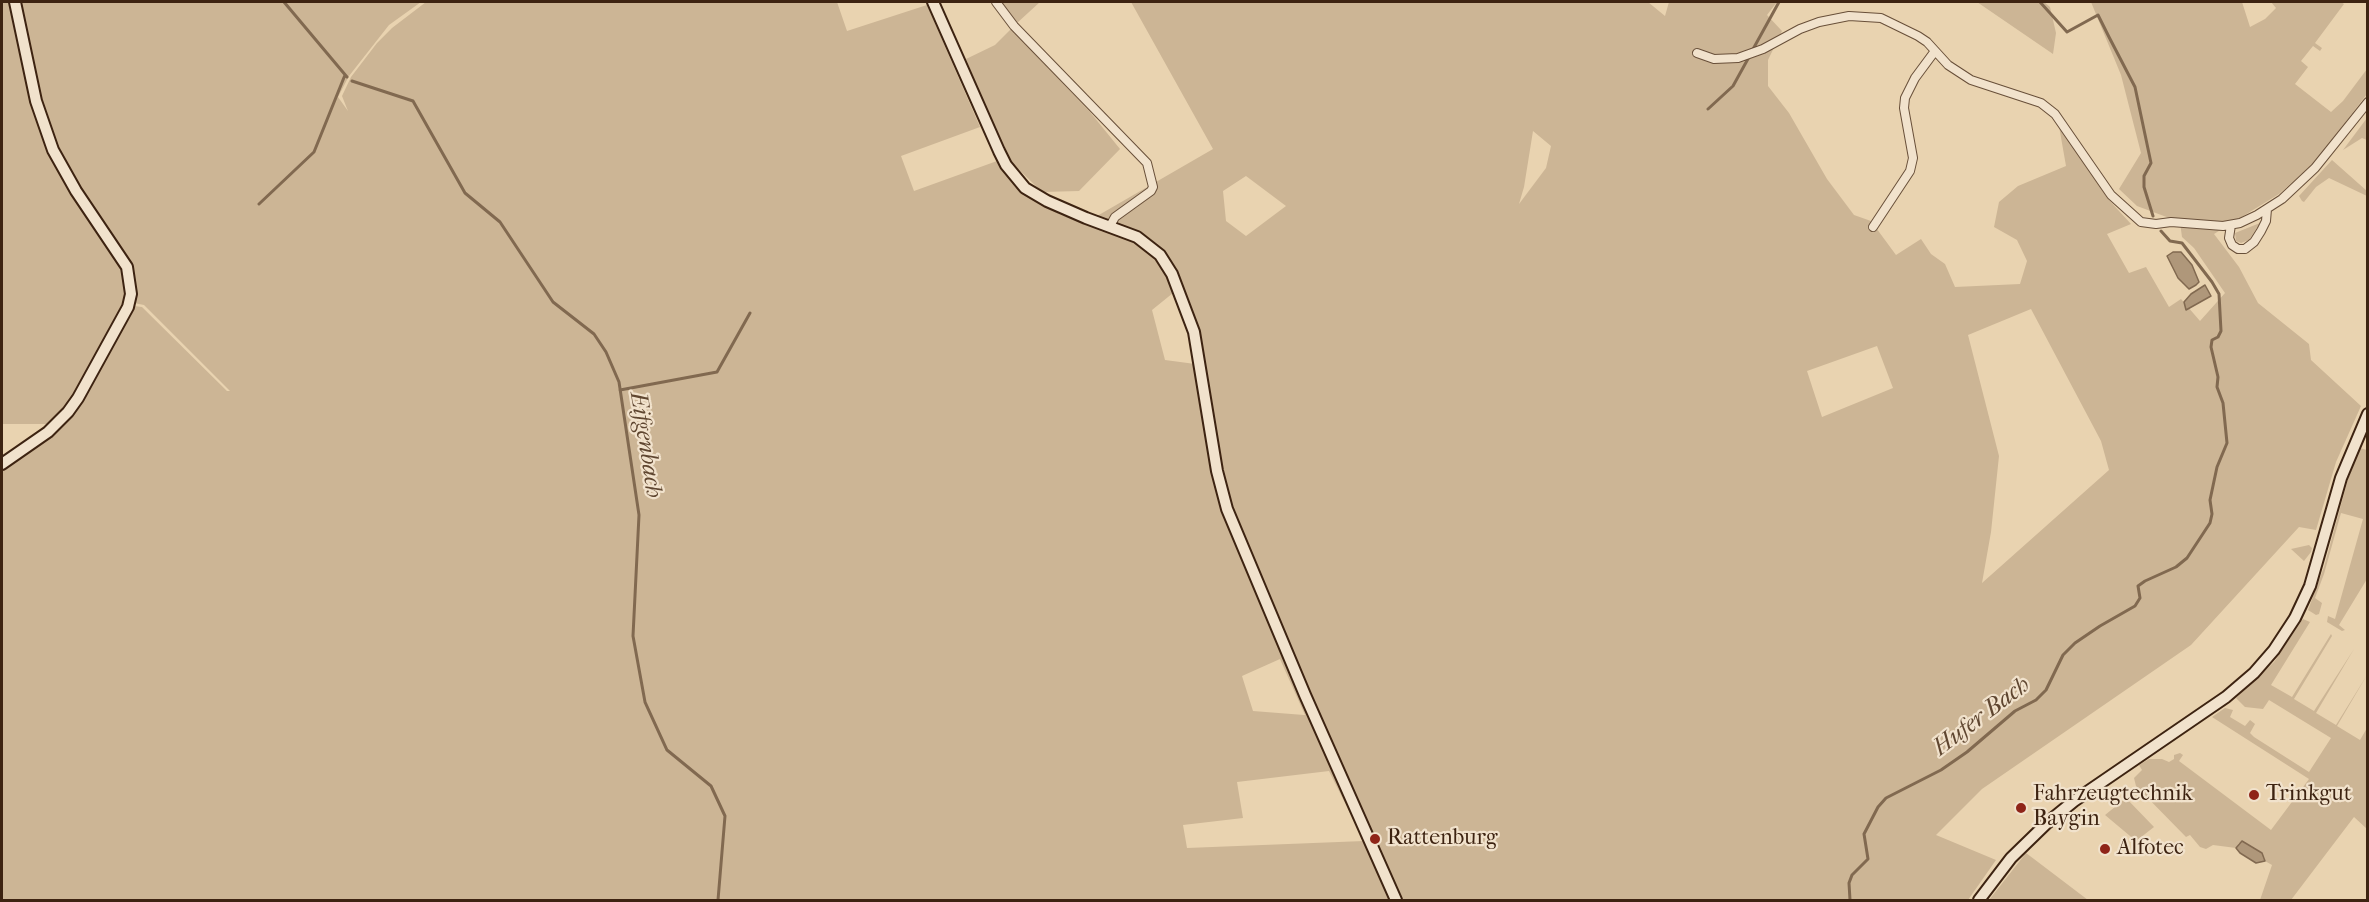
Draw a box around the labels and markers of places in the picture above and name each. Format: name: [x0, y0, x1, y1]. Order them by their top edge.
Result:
place label: Fahrzeugtechnik Baygin: [2033, 782, 2193, 834]
place label: Trinkgut: [2266, 782, 2352, 808]
marker: Trinkgut: [2247, 788, 2261, 802]
marker: Fahrzeugtechnik Baygin: [2014, 801, 2028, 815]
place label: Rattenburg: [1387, 826, 1498, 852]
marker: Rattenburg: [1368, 832, 1382, 846]
place label: Alfotec: [2117, 836, 2184, 862]
marker: Alfotec: [2098, 842, 2112, 856]

